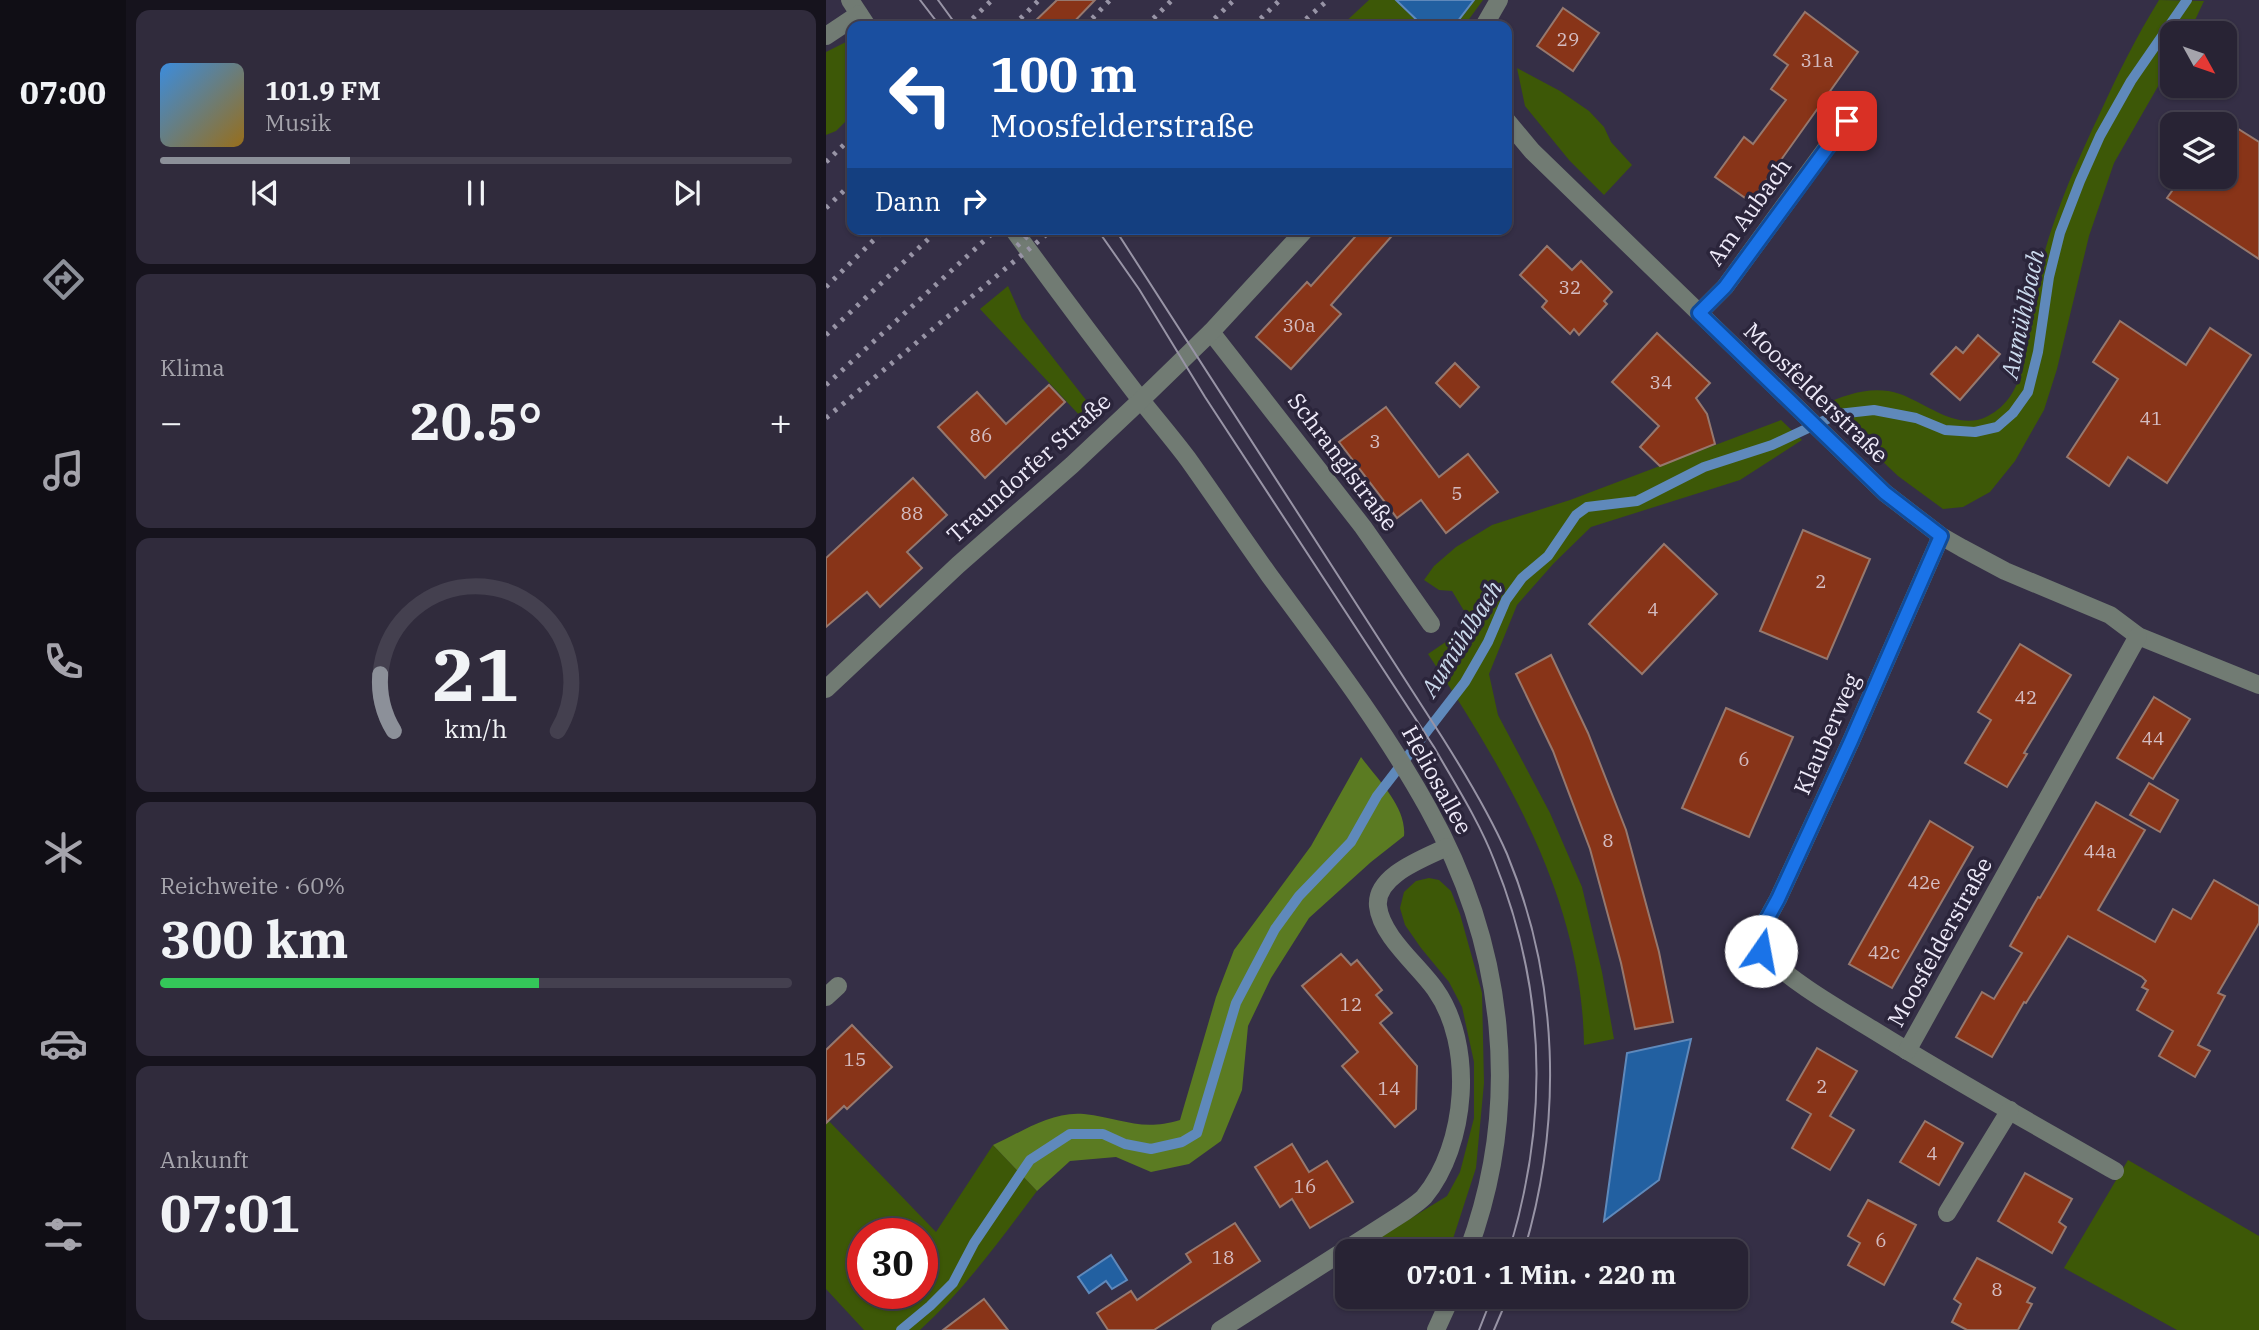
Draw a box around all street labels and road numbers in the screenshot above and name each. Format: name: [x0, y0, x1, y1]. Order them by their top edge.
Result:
street label: Am Aubach: [1699, 152, 1797, 271]
street label: Moosfelderstraße: [1738, 316, 1895, 469]
street label: Traundorfer Straße: [940, 386, 1117, 549]
street label: Schranglstraße: [1282, 386, 1406, 537]
street label: Klauberweg: [1786, 668, 1866, 799]
street label: Heliosallee: [1396, 720, 1480, 839]
street label: Moosfelderstraße: [1880, 851, 1998, 1032]

